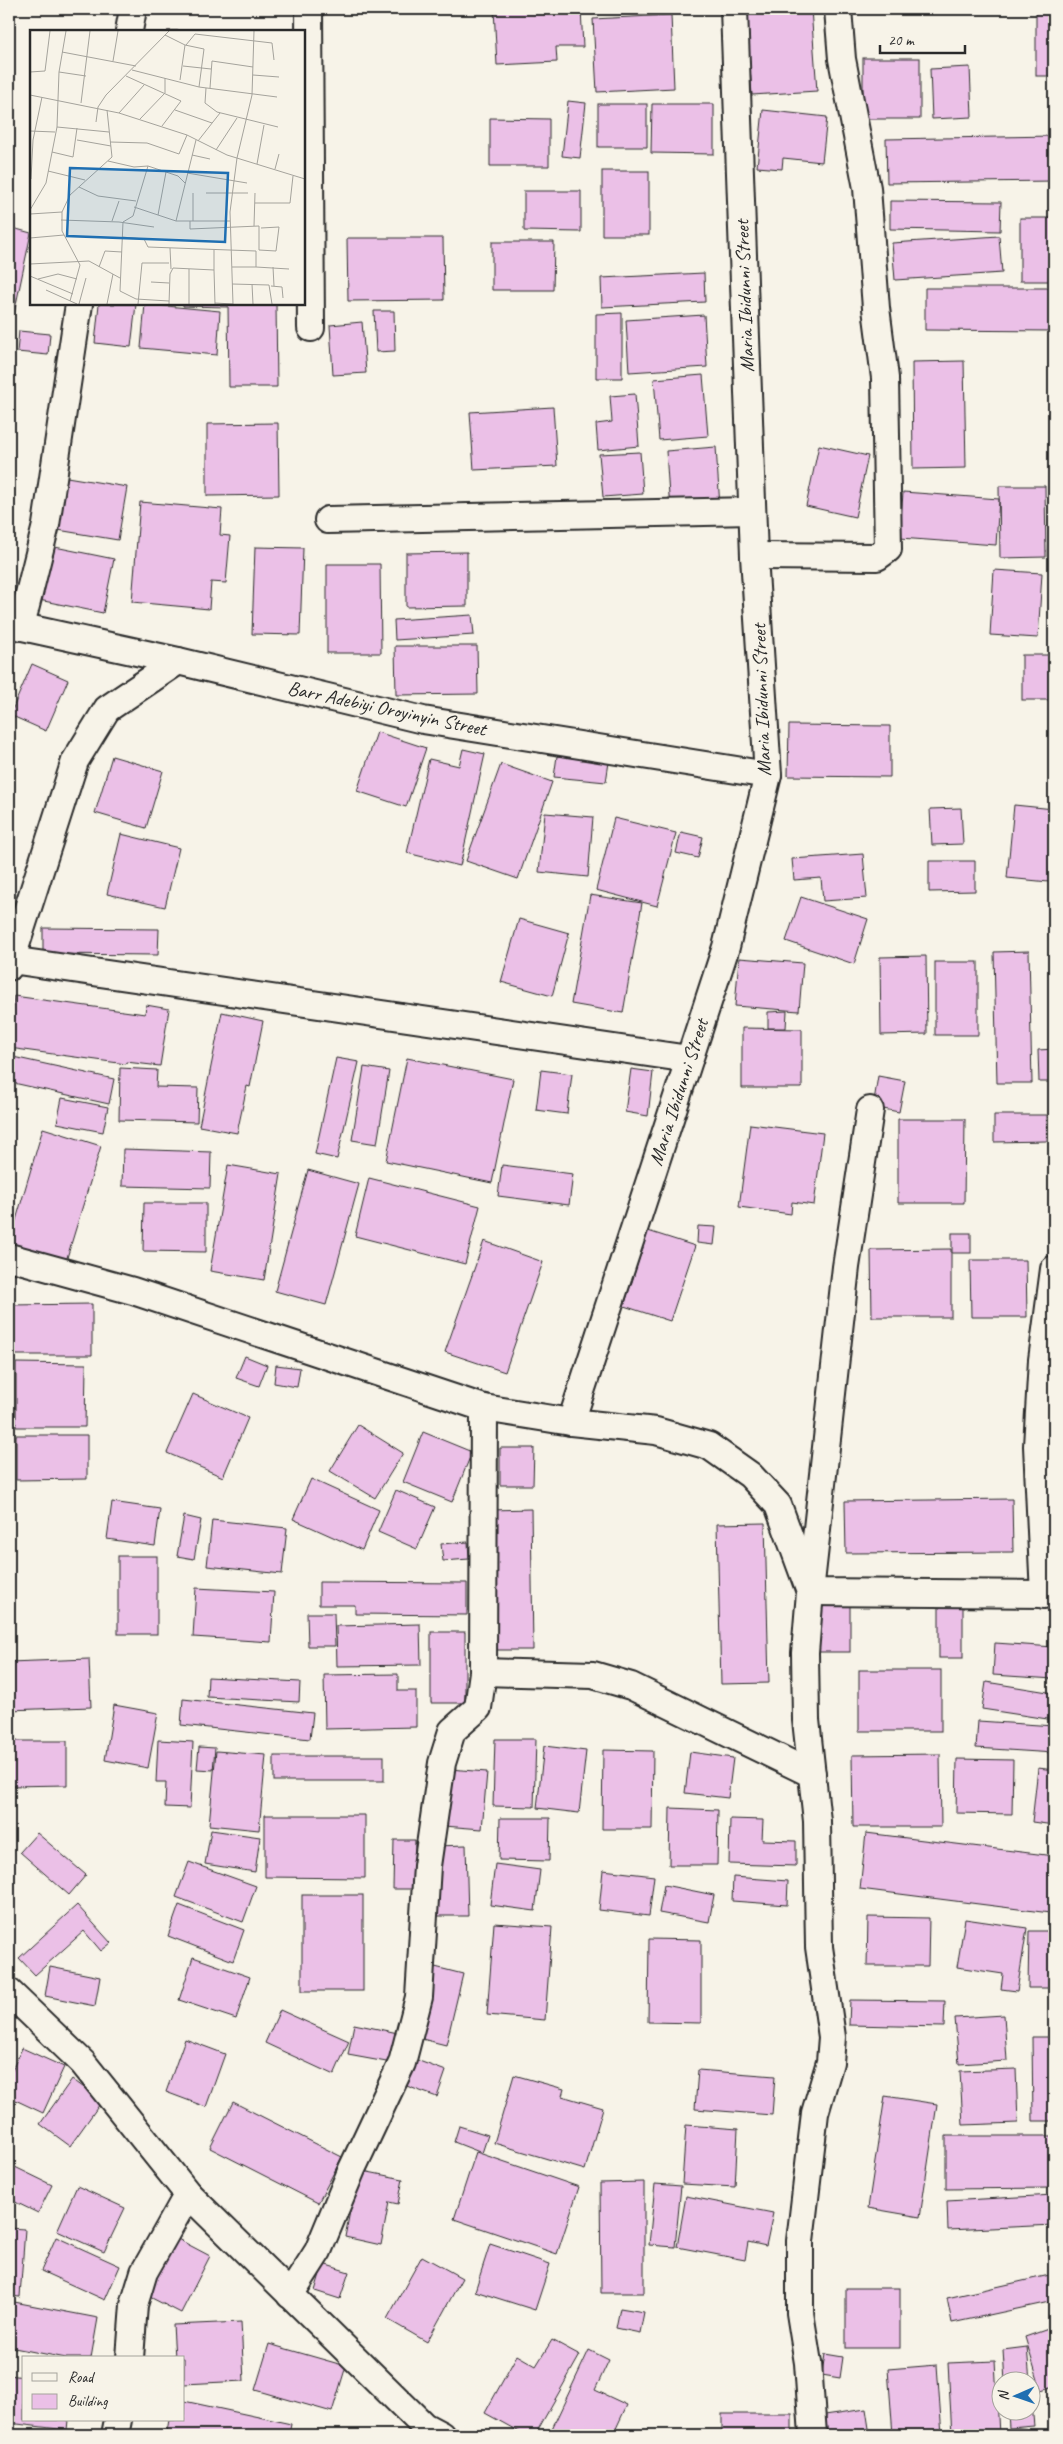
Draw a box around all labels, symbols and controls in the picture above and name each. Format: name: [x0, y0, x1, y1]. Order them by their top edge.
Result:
scale bar: [880, 22, 966, 54]
inset map: [30, 30, 305, 305]
text: 20 m: [888, 31, 915, 50]
street label: Maria Ibidunni Street: [729, 217, 760, 373]
street label: Maria Ibidunni Street: [746, 621, 777, 777]
street label: Barr Adebiyi Oroyinyin Street: [286, 675, 491, 742]
street label: Maria Ibidunni Street: [643, 1013, 715, 1169]
legend: [22, 2356, 185, 2422]
text: Road: [68, 2368, 95, 2387]
north arrow: [990, 2372, 1040, 2422]
text: N: [995, 2389, 1012, 2401]
text: Building: [68, 2392, 108, 2411]

